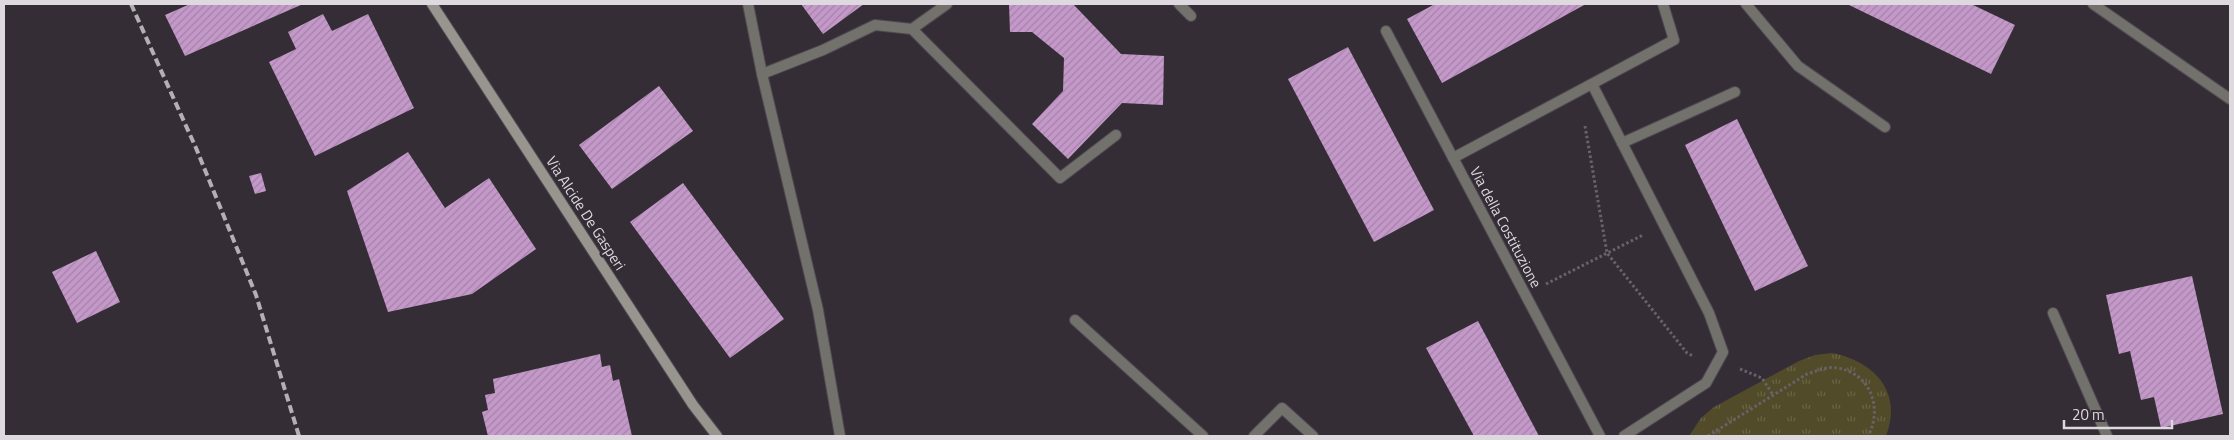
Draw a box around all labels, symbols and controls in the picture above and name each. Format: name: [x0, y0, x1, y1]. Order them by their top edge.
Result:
street label: Via Alcide De Gasperi: [540, 151, 632, 275]
street label: Via della Costituzione: [1464, 162, 1548, 292]
scale bar: [2064, 398, 2172, 430]
text: 20 m: [2072, 403, 2105, 426]

